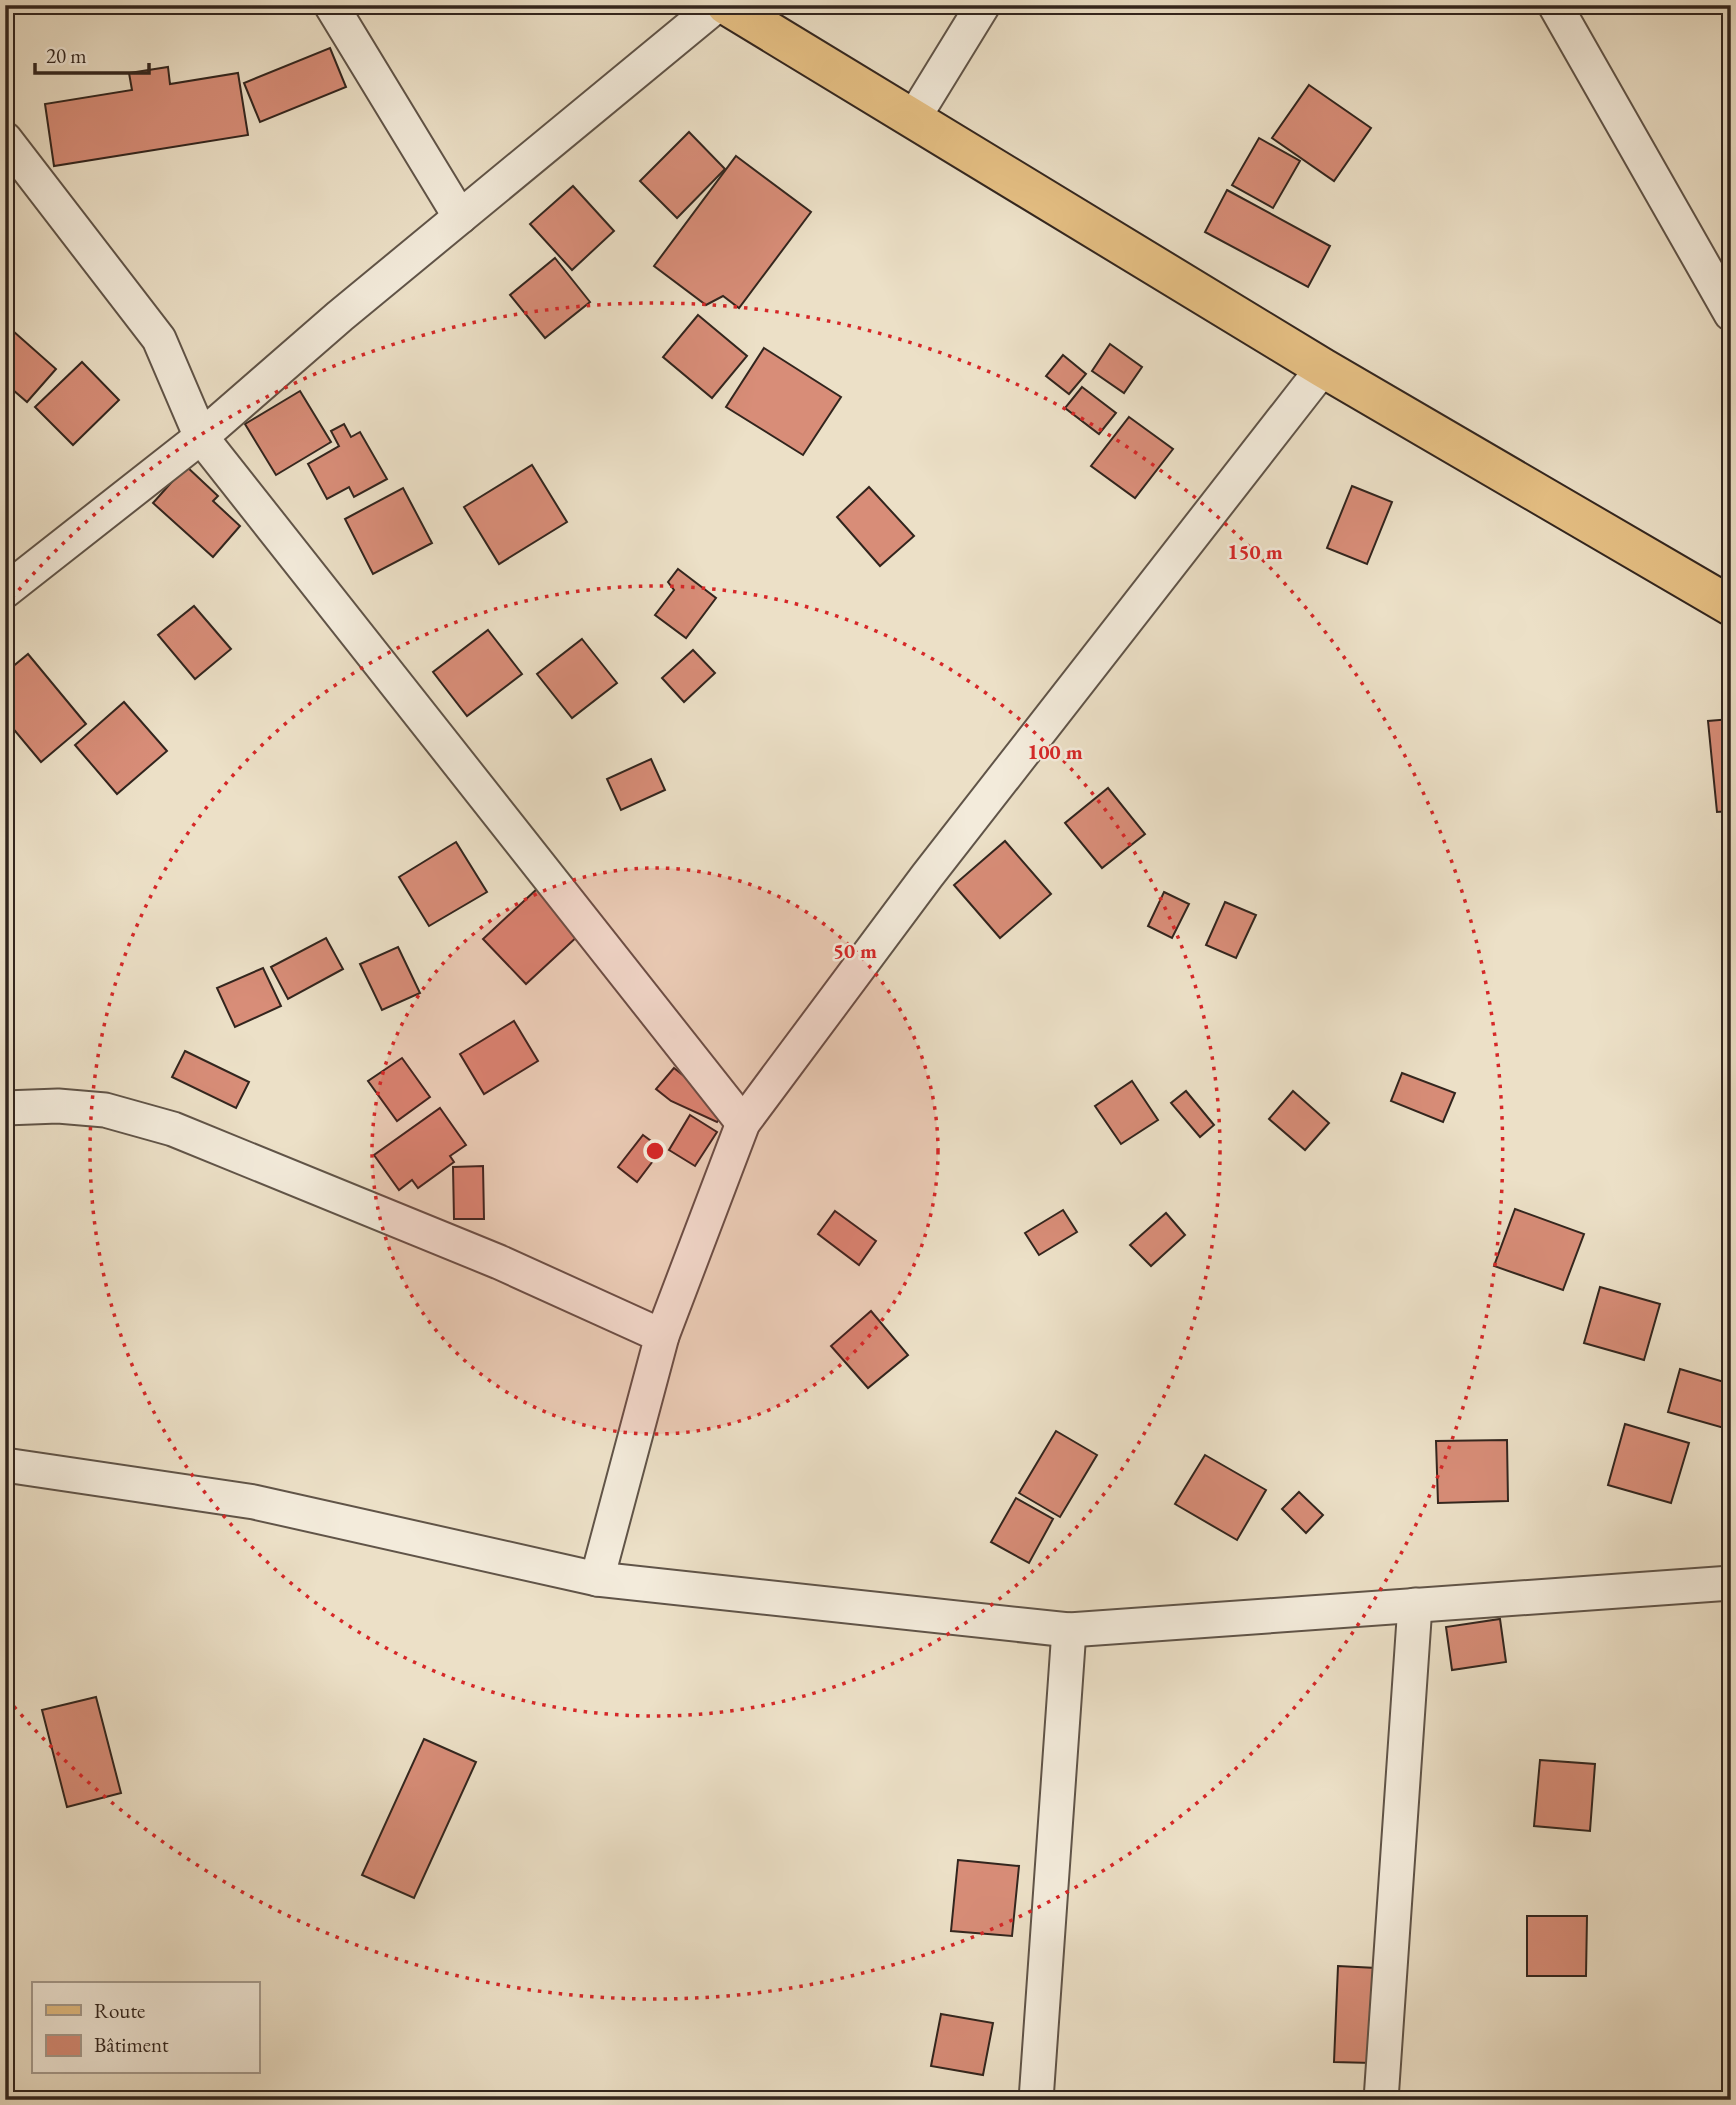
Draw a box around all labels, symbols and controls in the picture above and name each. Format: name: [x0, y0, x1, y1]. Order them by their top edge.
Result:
scale bar: [35, 32, 149, 76]
text: 20 m: [46, 42, 87, 69]
text: 150 m: [1227, 538, 1283, 565]
text: 100 m: [1027, 738, 1083, 765]
text: 50 m: [833, 937, 877, 964]
centre of rings: [643, 1139, 667, 1163]
legend: [32, 1982, 259, 2074]
text: Route: [94, 1997, 145, 2024]
text: Bâtiment: [94, 2031, 169, 2058]

